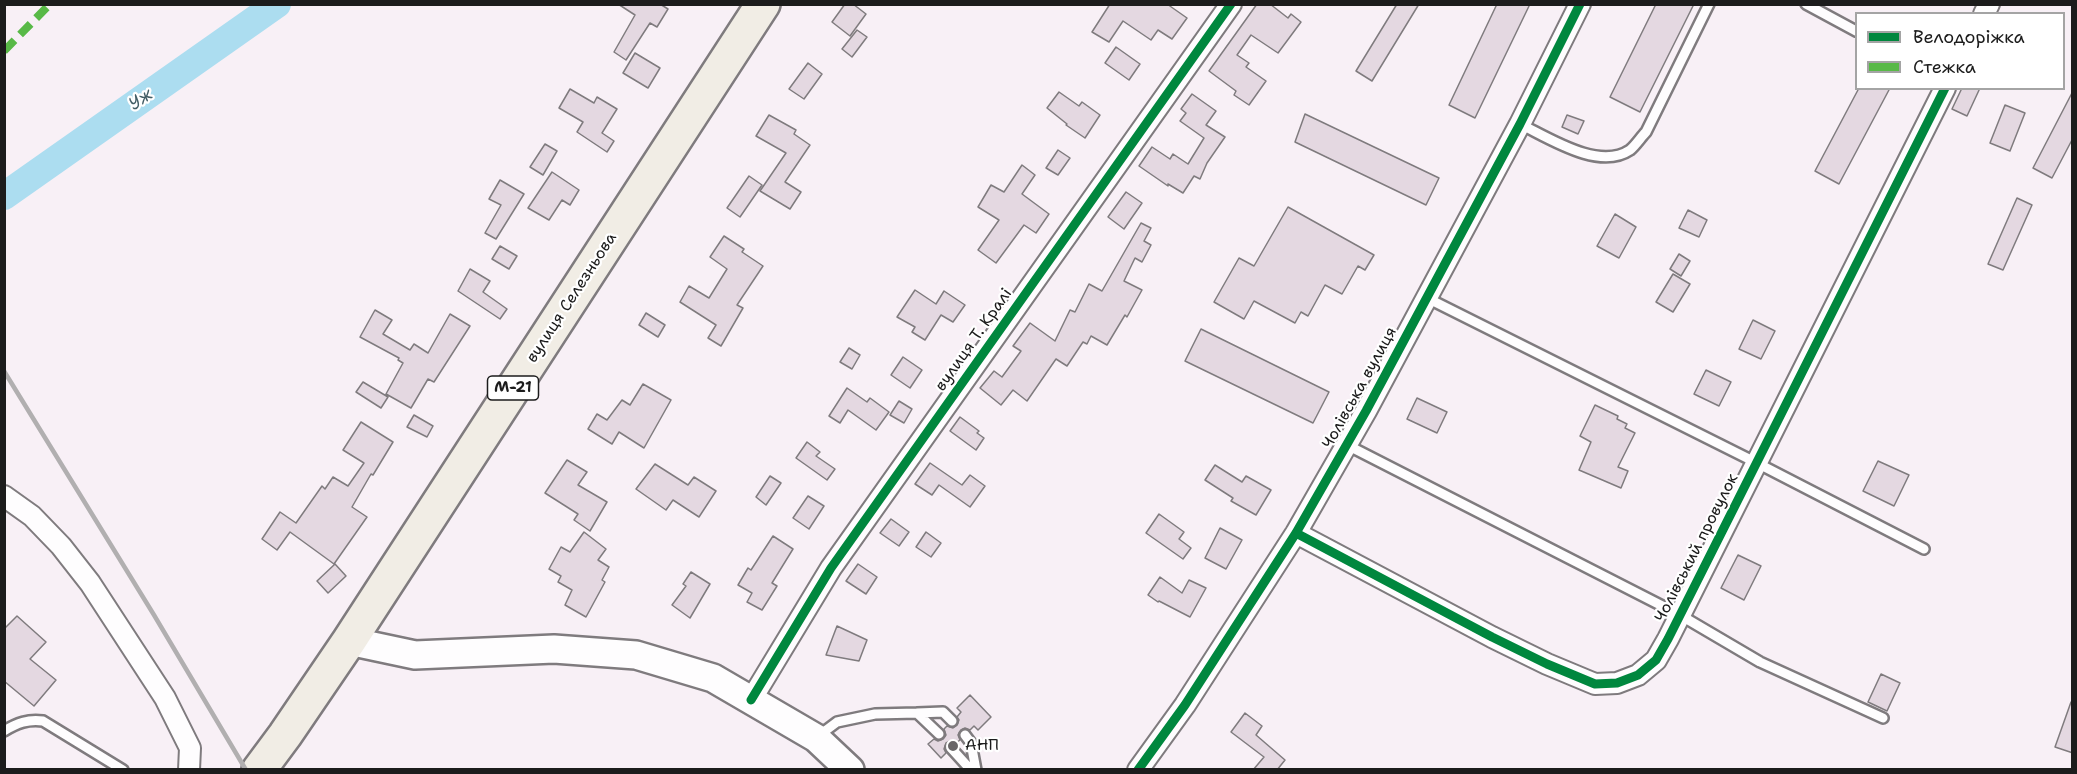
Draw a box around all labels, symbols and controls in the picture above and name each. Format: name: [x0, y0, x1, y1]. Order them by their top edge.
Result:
legend: [1855, 12, 2065, 90]
text: Велодоріжка: [1913, 25, 2025, 49]
text: Стежка: [1913, 55, 1976, 79]
water label: Уж: [125, 84, 157, 116]
street label: вулиця Селезньова: [523, 229, 621, 367]
street label: вулиця Т. Кралі: [931, 285, 1017, 395]
street label: Чолівська вулиця: [1319, 324, 1401, 452]
road number: М-21: [488, 376, 538, 400]
street label: Чолівський провулок: [1651, 471, 1743, 625]
place label: АНП: [965, 736, 999, 756]
marker: АНП: [946, 739, 960, 753]

